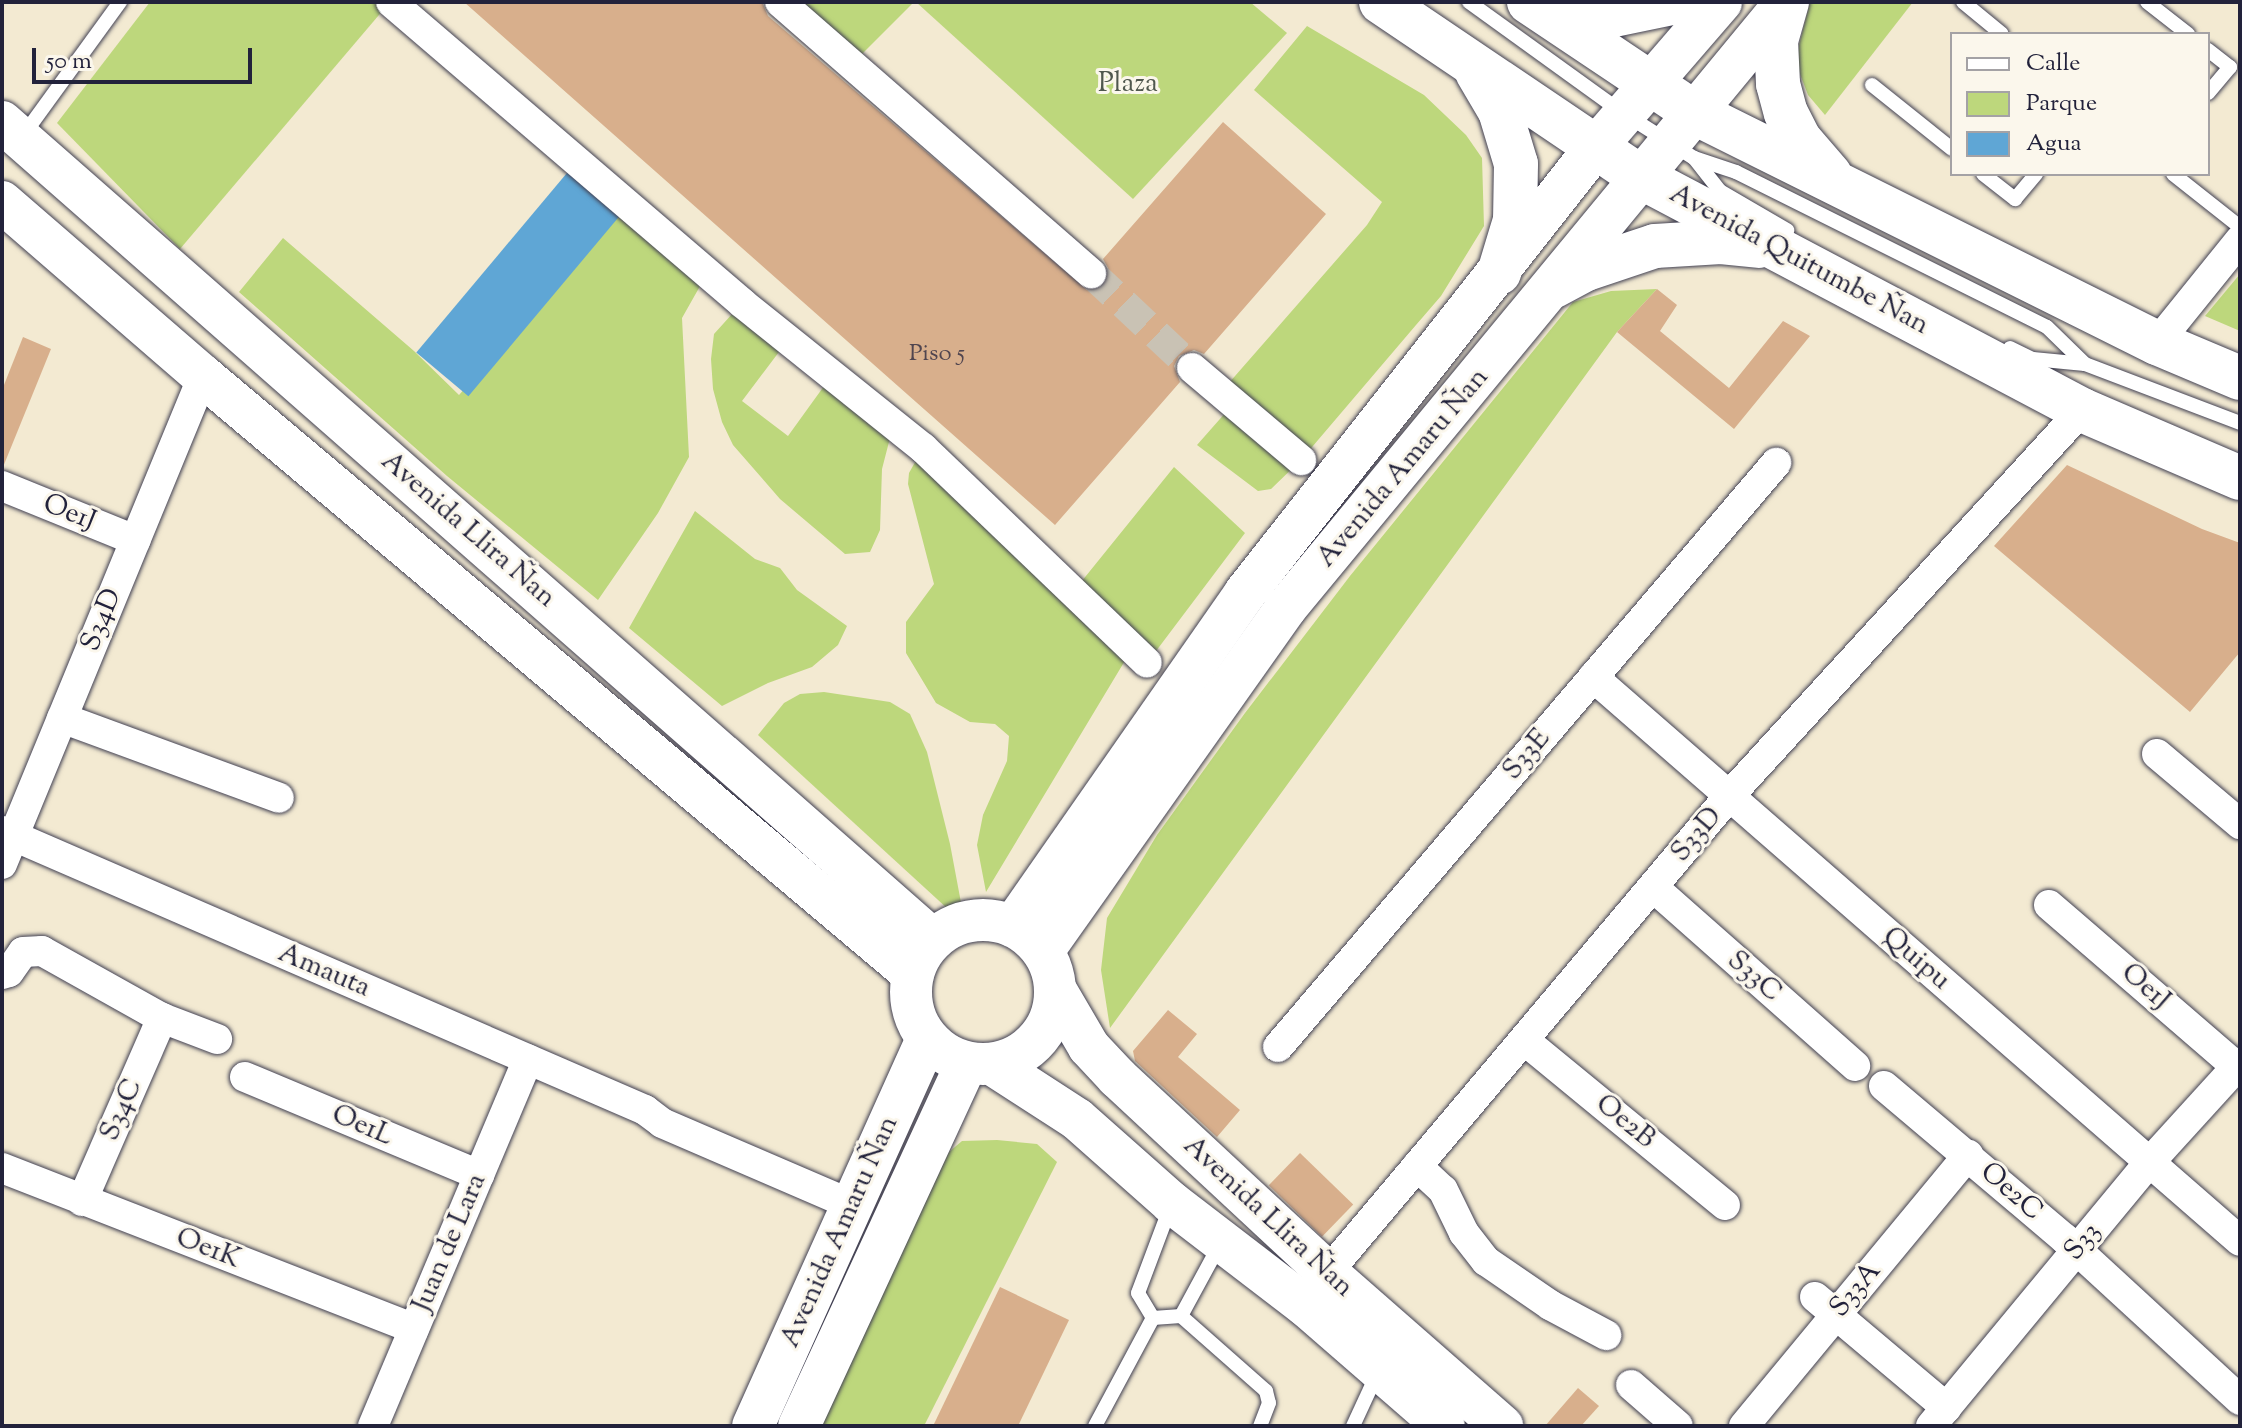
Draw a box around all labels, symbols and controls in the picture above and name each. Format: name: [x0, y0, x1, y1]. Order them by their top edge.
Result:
scale bar: [36, 32, 256, 82]
legend: [1950, 32, 2210, 176]
text: 50 m: [46, 45, 92, 79]
text: Calle: [2026, 47, 2080, 81]
park label: Plaza: [1098, 67, 1158, 101]
text: Parque: [2026, 87, 2097, 121]
text: Agua: [2026, 127, 2082, 161]
street label: Avenida Quitumbe Ñan: [1663, 177, 1935, 343]
house number: Piso 5: [909, 341, 965, 369]
street label: Avenida Amaru Ñan: [1310, 362, 1496, 574]
street label: Avenida Llira Ñan: [374, 445, 562, 615]
street label: Oe1J: [38, 487, 100, 539]
street label: S34D: [74, 584, 130, 656]
street label: S33E: [1496, 723, 1558, 787]
street label: S33D: [1664, 801, 1730, 869]
street label: Quipu: [1875, 920, 1957, 998]
street label: Amauta: [273, 937, 375, 1005]
street label: S33C: [1720, 944, 1788, 1010]
street label: Oe1J: [2114, 957, 2176, 1017]
street label: S34C: [94, 1074, 150, 1146]
street label: Oe2B: [1588, 1088, 1662, 1156]
street label: Oe1L: [326, 1098, 398, 1154]
street label: Avenida Amaru Ñan: [774, 1111, 906, 1353]
street label: Avenida Llira Ñan: [1176, 1129, 1360, 1305]
street label: Oe2C: [1973, 1156, 2049, 1228]
street label: Juan de Lara: [406, 1169, 494, 1317]
street label: S33: [2057, 1216, 2109, 1268]
street label: Oe1K: [171, 1221, 245, 1277]
street label: S33A: [1823, 1255, 1889, 1325]

